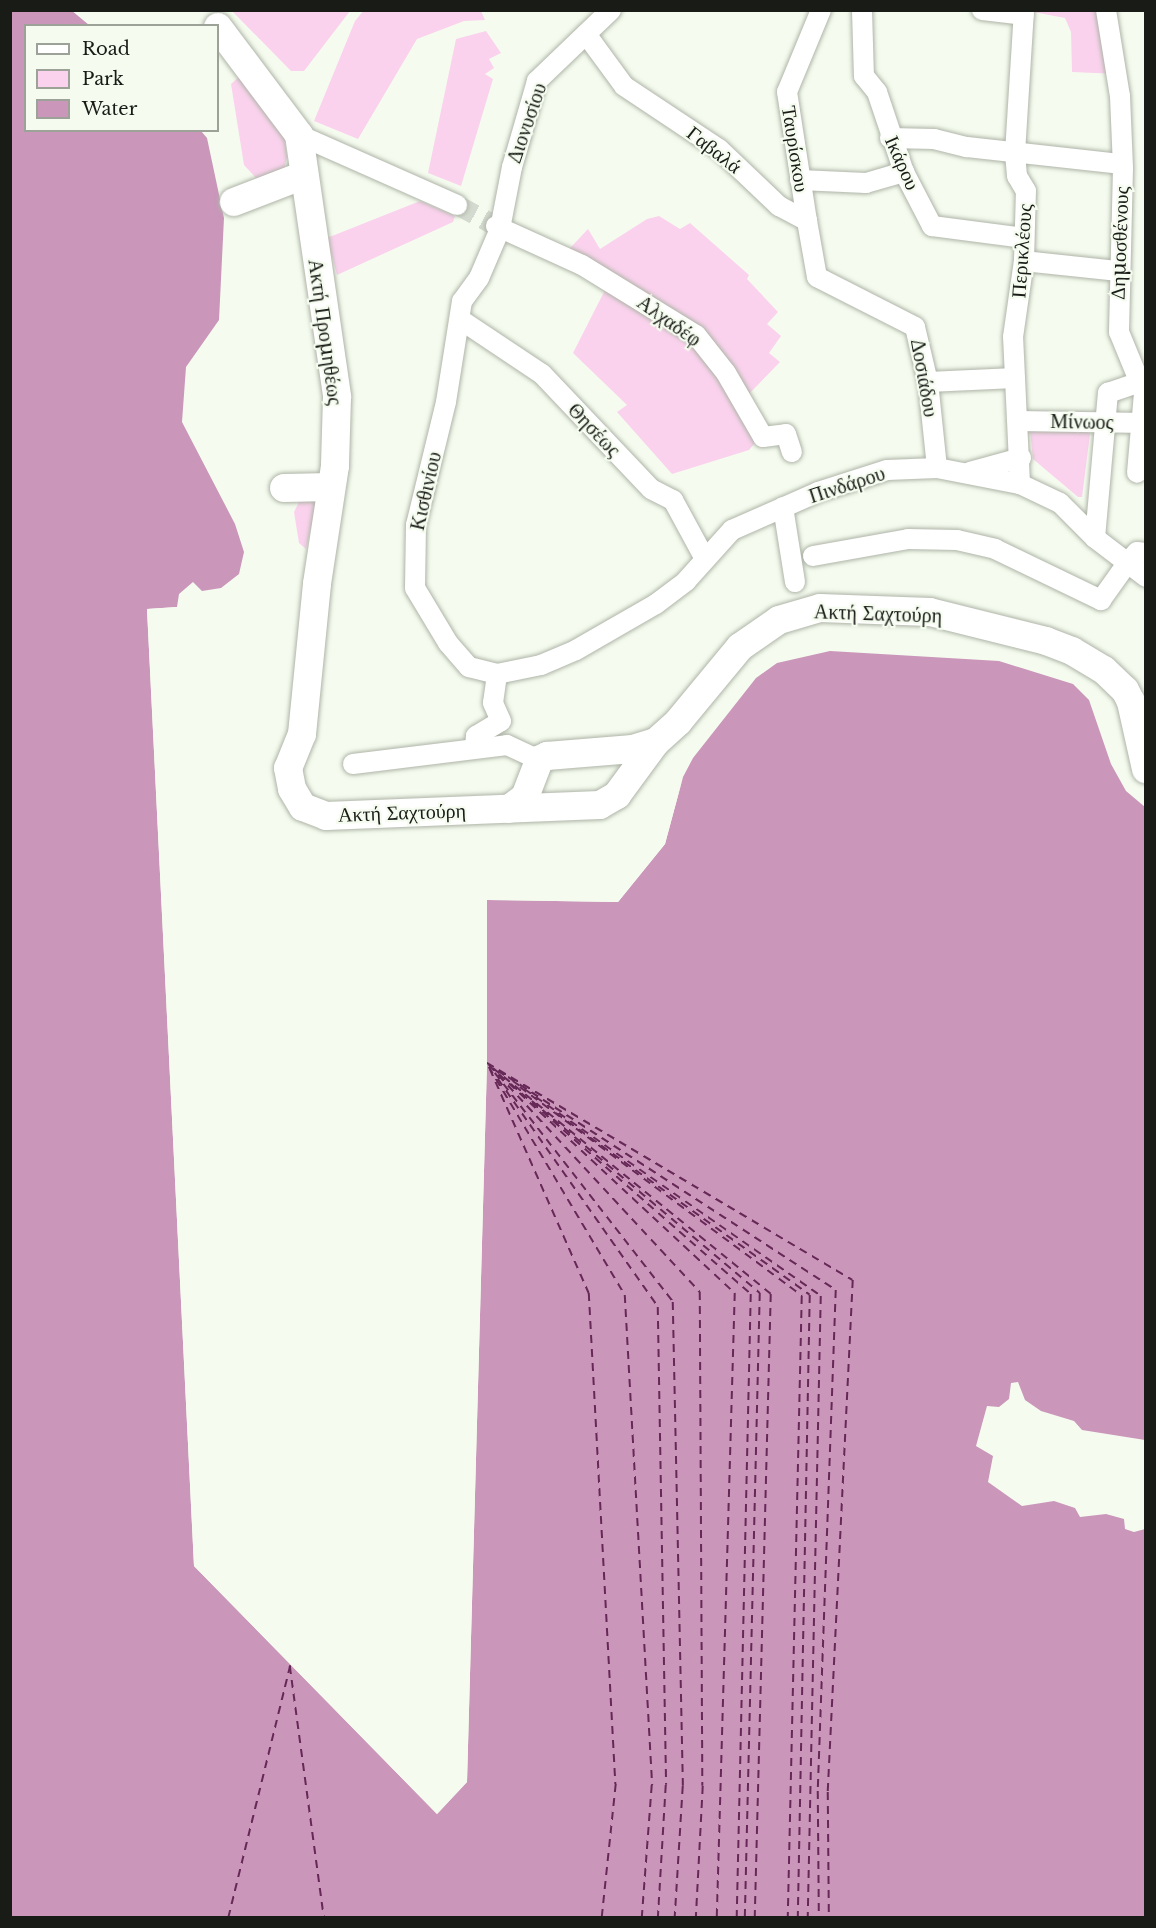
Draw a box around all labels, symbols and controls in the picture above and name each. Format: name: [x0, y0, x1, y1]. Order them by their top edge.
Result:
legend: [24, 24, 219, 132]
text: Road: [82, 38, 130, 60]
text: Park: [82, 68, 124, 90]
street label: Διονυσίου: [502, 80, 552, 166]
text: Water: [82, 98, 137, 120]
street label: Ταυρίσκου: [776, 104, 814, 194]
street label: Γαβαλά: [682, 121, 746, 179]
street label: Ικάρου: [879, 132, 925, 194]
street label: Δημοσθένους: [1106, 186, 1134, 300]
street label: Περικλέους: [1007, 203, 1037, 299]
street label: Ακτή Προμηθέως: [303, 257, 347, 407]
street label: Αλχαδέφ: [632, 290, 706, 352]
street label: Δοσιάδου: [905, 337, 943, 419]
street label: Θησέως: [563, 398, 625, 462]
street label: Μίνωος: [1050, 409, 1114, 435]
street label: Κισθινίου: [405, 449, 447, 533]
street label: Πινδάρου: [806, 461, 888, 509]
street label: Ακτή Σαχτούρη: [814, 600, 942, 628]
street label: Ακτή Σαχτούρη: [338, 799, 466, 827]

